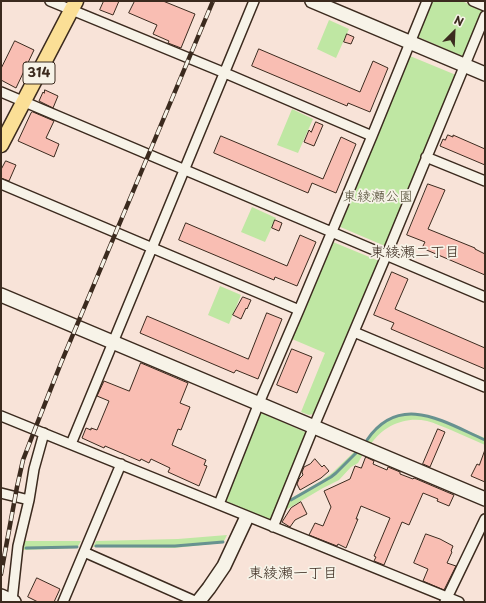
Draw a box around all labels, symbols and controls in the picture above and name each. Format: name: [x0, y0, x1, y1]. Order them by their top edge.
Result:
text: N: [452, 11, 467, 30]
north arrow: [434, 12, 474, 52]
road number: 314: [23, 62, 55, 84]
park label: 東綾瀬公園: [343, 189, 413, 205]
district label: 東綾瀬二丁目: [370, 244, 460, 262]
district label: 東綾瀬一丁目: [248, 565, 338, 583]

